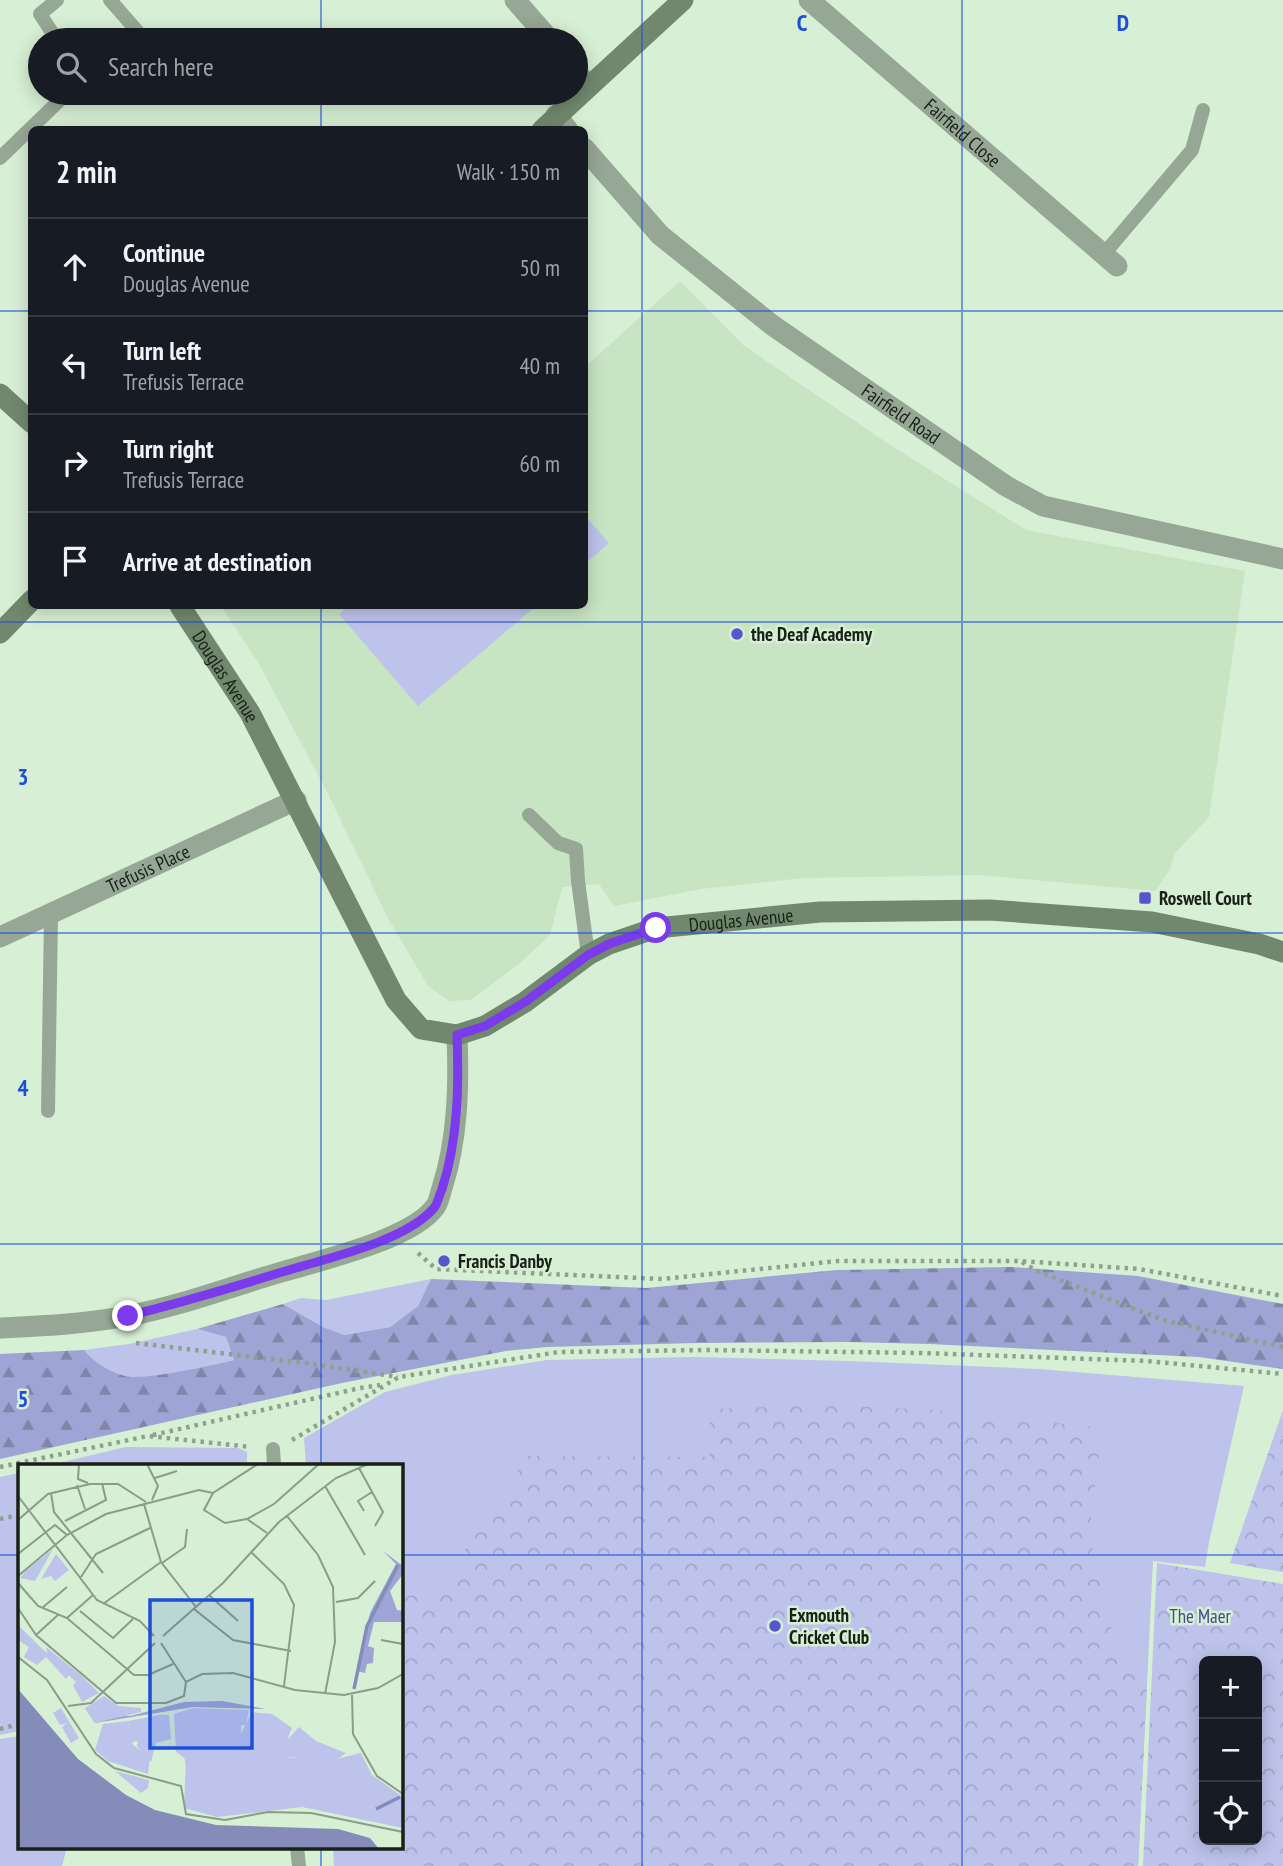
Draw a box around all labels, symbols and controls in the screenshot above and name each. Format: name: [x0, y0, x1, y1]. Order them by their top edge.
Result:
text: C: [797, 8, 808, 37]
text: D: [1117, 8, 1129, 37]
search box: [28, 28, 588, 105]
icon: search: [52, 48, 90, 86]
text: Search here: [108, 50, 214, 83]
street label: Fairfield Close: [919, 93, 1006, 172]
text: 2 min: [56, 152, 117, 191]
text: Walk · 150 m: [457, 157, 560, 186]
text: Continue: [123, 236, 205, 269]
icon: ahead: [56, 248, 94, 286]
text: 50 m: [519, 253, 560, 282]
text: Douglas Avenue: [123, 269, 250, 298]
text: Turn left: [123, 334, 201, 367]
icon: left: [56, 346, 94, 384]
text: 40 m: [519, 351, 560, 380]
text: Trefusis Terrace: [123, 367, 244, 396]
street label: Fairfield Road: [857, 378, 945, 449]
text: Turn right: [123, 432, 214, 465]
icon: right: [56, 444, 94, 482]
text: 60 m: [519, 449, 560, 478]
text: Trefusis Terrace: [123, 465, 244, 494]
icon: arrive: [56, 542, 94, 580]
text: Arrive at destination: [123, 545, 312, 578]
place label: the Deaf Academy: [751, 622, 872, 646]
street label: Douglas Avenue: [187, 626, 265, 726]
marker: the Deaf Academy: [729, 626, 745, 642]
text: 3: [18, 762, 29, 791]
street label: Trefusis Place: [102, 839, 194, 898]
place label: Roswell Court: [1159, 886, 1252, 910]
marker: Roswell Court: [1137, 890, 1153, 906]
street label: Douglas Avenue: [688, 903, 794, 937]
route start: [640, 912, 671, 943]
text: 4: [18, 1073, 29, 1102]
place label: Francis Danby: [458, 1249, 552, 1273]
marker: Francis Danby: [436, 1253, 452, 1269]
route end: [112, 1300, 143, 1331]
text: 5: [18, 1384, 29, 1413]
inset map: [18, 1464, 402, 1848]
place label: Exmouth Cricket Club: [789, 1603, 869, 1649]
park label: The Maer: [1169, 1604, 1232, 1628]
marker: Exmouth Cricket Club: [767, 1618, 783, 1634]
map controls: [1199, 1656, 1262, 1845]
button: +: [1199, 1656, 1262, 1719]
button: −: [1199, 1719, 1262, 1782]
button: locate: [1199, 1782, 1262, 1845]

